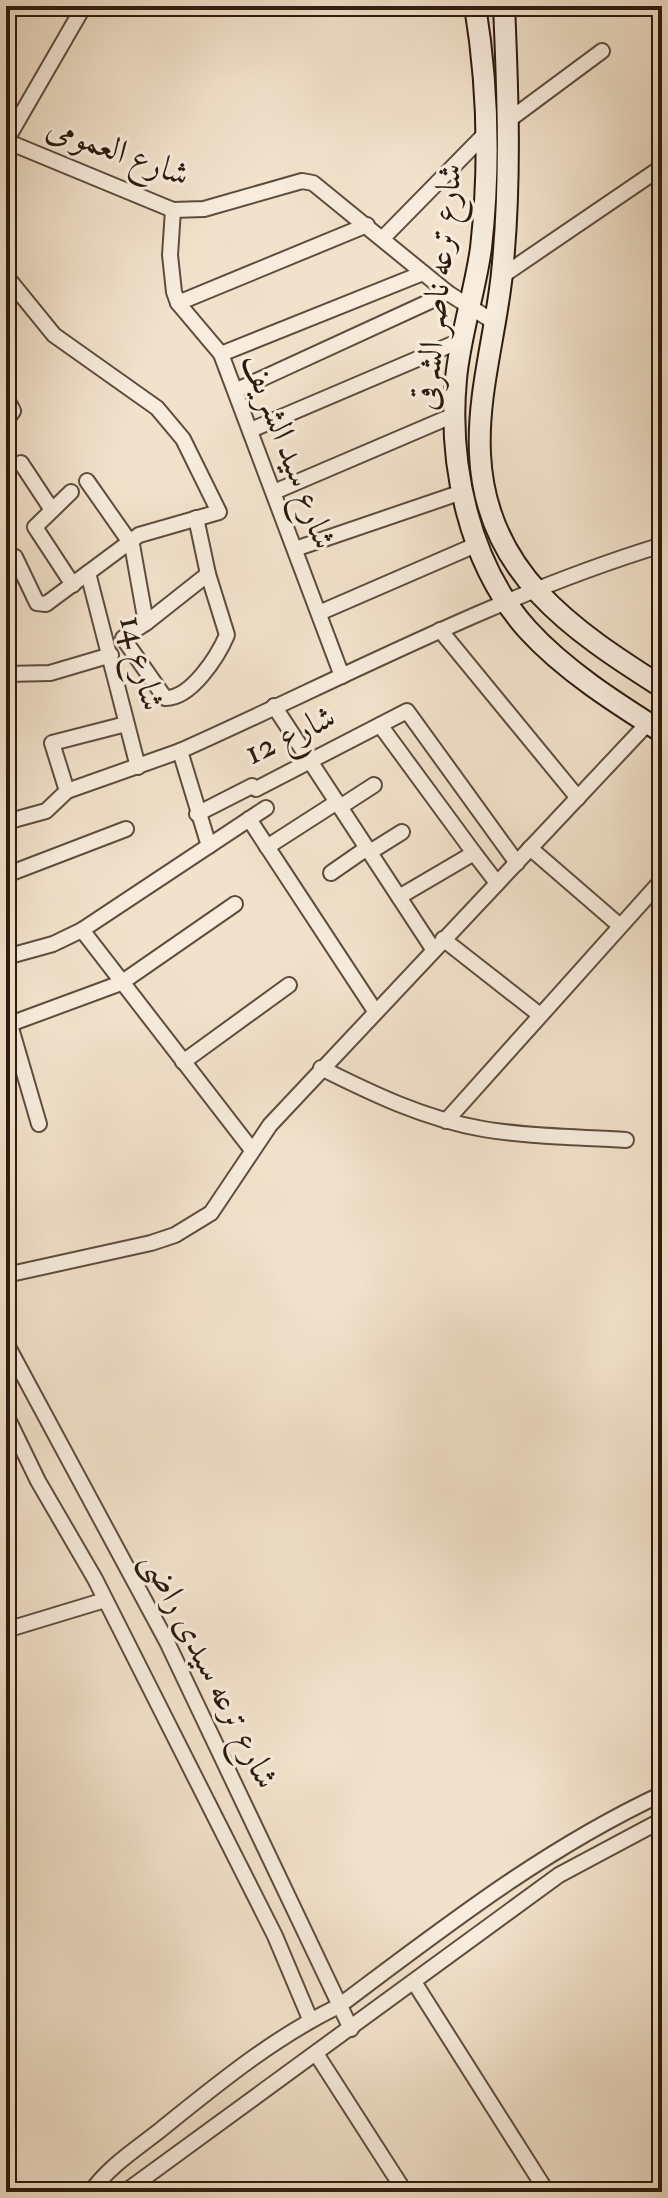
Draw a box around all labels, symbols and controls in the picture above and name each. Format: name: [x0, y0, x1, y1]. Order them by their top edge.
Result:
street label: شارع العمومى: [39, 105, 195, 202]
street label: شارع ترعه ناصر الشرقى: [404, 162, 478, 413]
street label: شارع سيد الشريف: [226, 347, 346, 557]
street label: شارع 14: [104, 611, 175, 717]
street label: شارع 12: [238, 695, 345, 780]
street label: شارع ترعه سيدى راضى: [126, 1544, 288, 1799]

